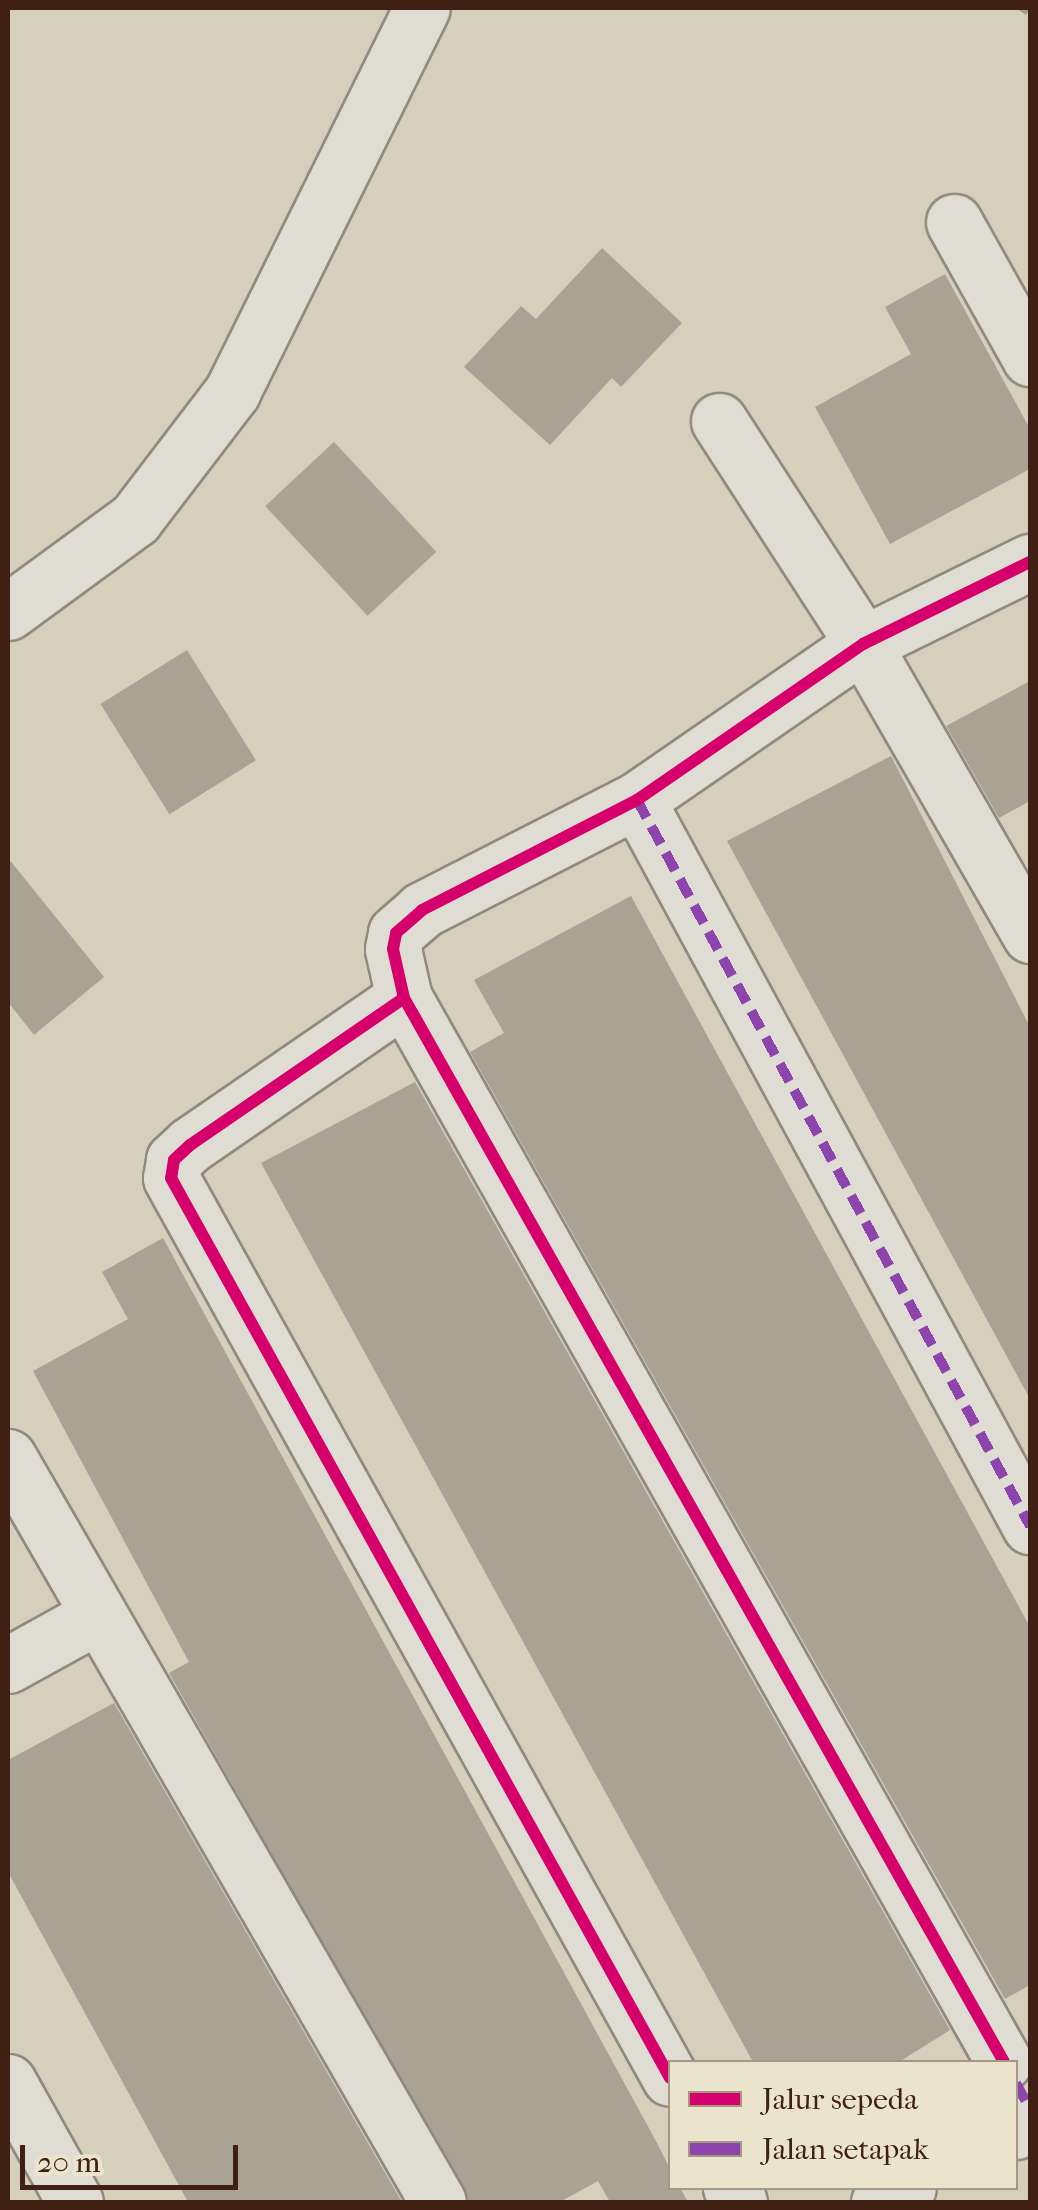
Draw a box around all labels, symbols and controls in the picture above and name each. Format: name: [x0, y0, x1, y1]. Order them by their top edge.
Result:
legend: [668, 2060, 1018, 2190]
text: Jalur sepeda: [762, 2082, 918, 2117]
scale bar: [25, 2125, 242, 2187]
text: Jalan setapak: [762, 2132, 929, 2167]
text: 20 m: [37, 2145, 100, 2180]

